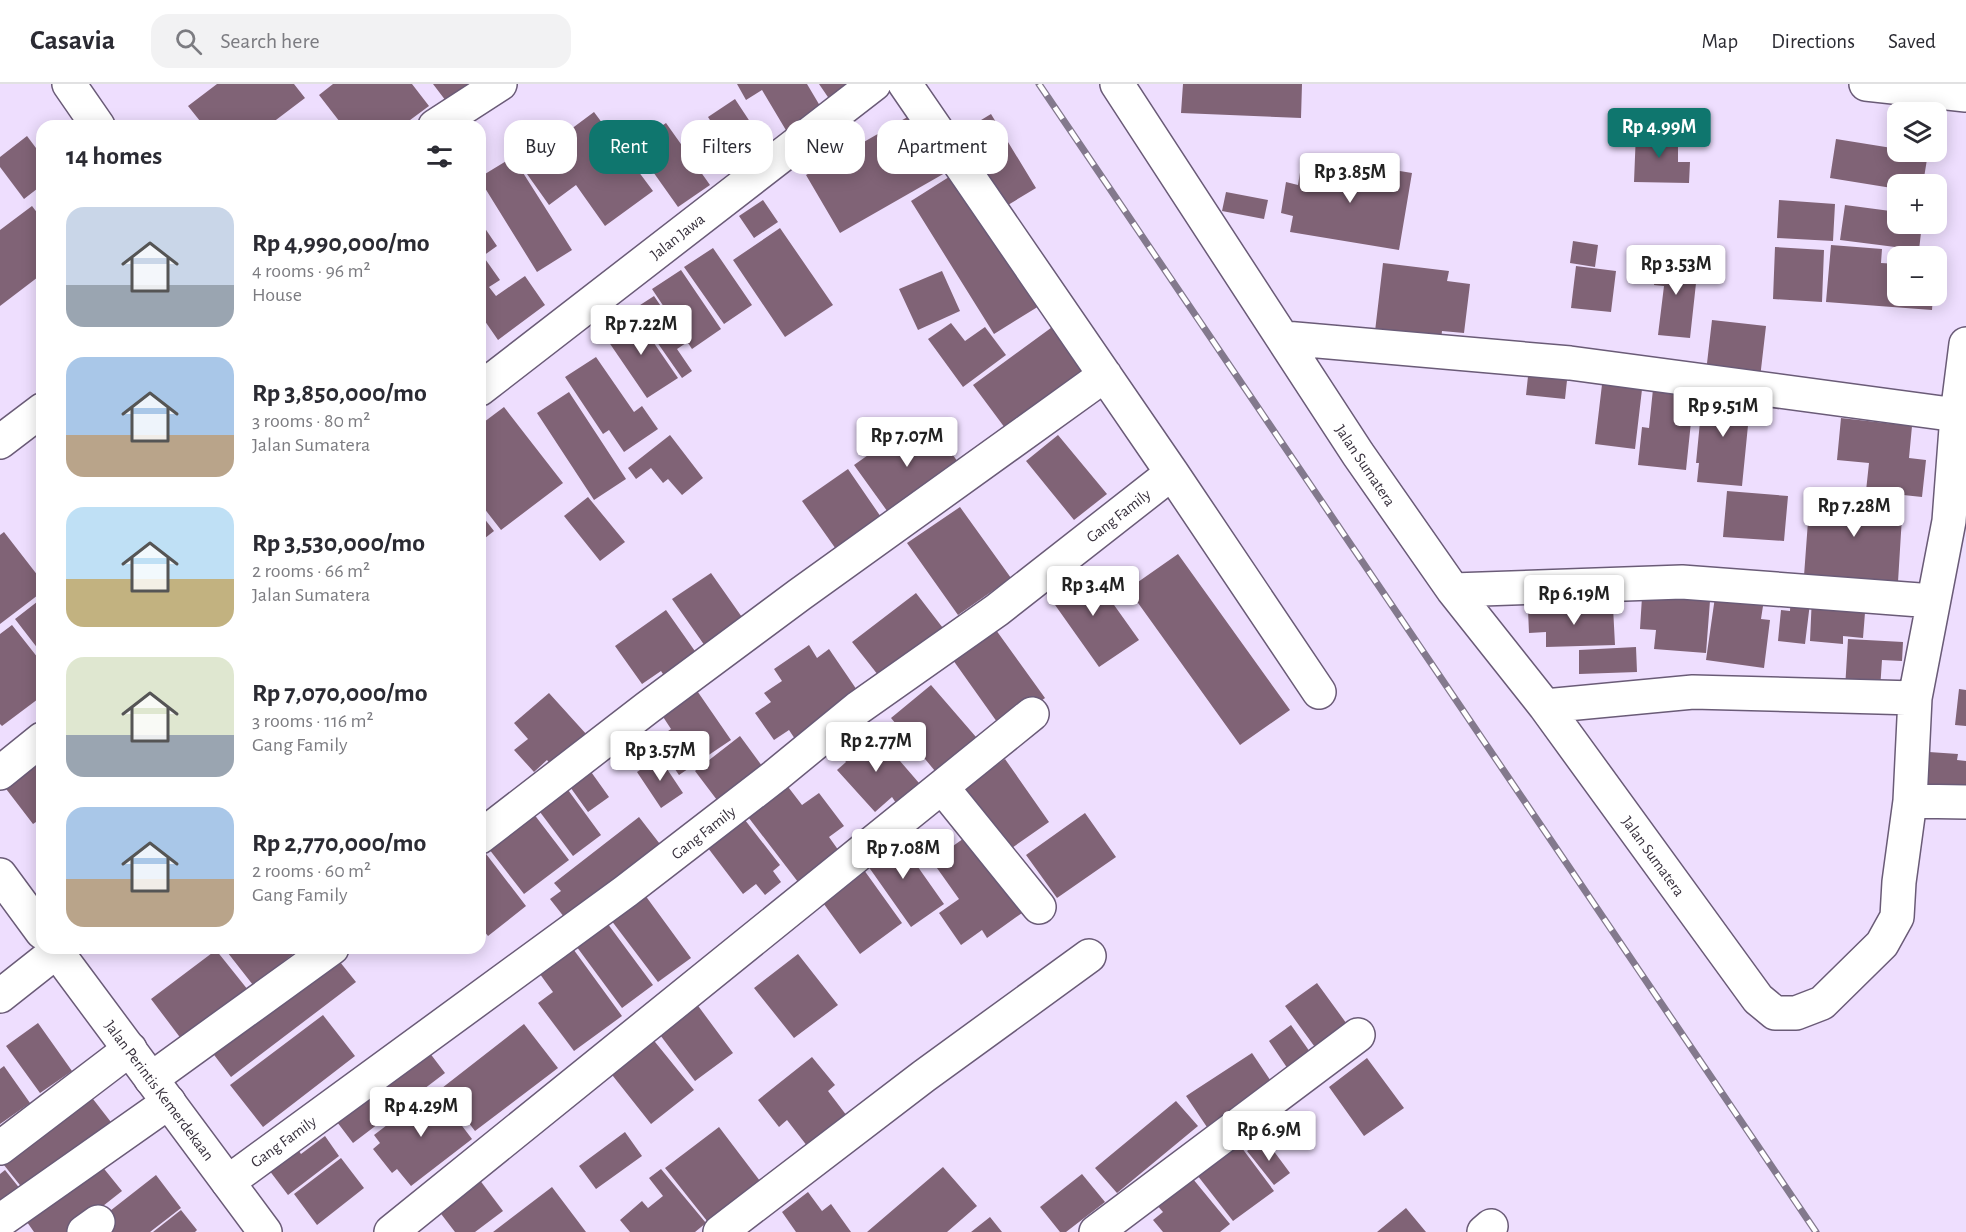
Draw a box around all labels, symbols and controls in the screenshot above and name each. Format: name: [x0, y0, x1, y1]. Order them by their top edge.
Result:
search box: [151, 14, 571, 68]
icon: search: [172, 25, 205, 58]
text: Casavia: [30, 27, 115, 55]
text: Search here: [220, 30, 320, 52]
text: Map: [1702, 31, 1738, 52]
text: Directions: [1771, 31, 1855, 52]
text: Saved: [1888, 31, 1936, 52]
map controls: [1887, 102, 1947, 306]
button: layers: [1887, 102, 1947, 162]
pin: Rp 4.99M: [1597, 108, 1721, 159]
text: Rp 4.99M: [1622, 117, 1696, 137]
chip: Buy: [504, 120, 577, 174]
chip: Rent: [589, 120, 669, 174]
chip: Filters: [681, 120, 773, 174]
chip: New: [785, 120, 865, 174]
chip: Apartment: [877, 120, 1008, 174]
icon: filters: [423, 140, 456, 173]
text: 14 homes: [66, 143, 162, 169]
pin: Rp 3.85M: [1288, 153, 1412, 204]
text: Rp 3.85M: [1314, 162, 1386, 182]
button: +: [1887, 174, 1947, 234]
street label: Jalan Jawa: [648, 211, 708, 263]
text: Rp 4,990,000/mo: [252, 230, 430, 256]
icon: home: [114, 231, 186, 303]
pin: Rp 3.53M: [1614, 245, 1738, 296]
button: −: [1887, 246, 1947, 306]
text: Rp 3.53M: [1640, 254, 1712, 274]
text: 4 rooms · 96 m²: [252, 261, 370, 281]
text: House: [252, 285, 302, 305]
pin: Rp 7.22M: [579, 305, 703, 356]
text: Rp 7.22M: [605, 314, 677, 334]
text: Rp 3,850,000/mo: [252, 380, 427, 406]
icon: home: [114, 381, 186, 453]
pin: Rp 9.51M: [1661, 387, 1785, 438]
text: Rp 9.51M: [1688, 396, 1758, 416]
text: 3 rooms · 80 m²: [252, 411, 370, 431]
pin: Rp 7.07M: [845, 417, 969, 468]
street label: Jalan Sumatera: [1332, 422, 1398, 509]
text: Rp 7.07M: [871, 426, 944, 446]
text: Jalan Sumatera: [252, 435, 370, 455]
street label: Gang Family: [1084, 486, 1154, 546]
pin: Rp 7.28M: [1792, 487, 1916, 538]
text: Rp 7.28M: [1817, 496, 1891, 516]
text: Rp 3,530,000/mo: [252, 530, 425, 556]
icon: home: [114, 531, 186, 603]
text: 2 rooms · 66 m²: [252, 561, 370, 581]
pin: Rp 3.4M: [1038, 566, 1148, 617]
text: Rp 3.4M: [1061, 575, 1125, 595]
pin: Rp 6.19M: [1512, 575, 1636, 626]
text: Rp 6.19M: [1538, 584, 1610, 604]
text: Jalan Sumatera: [252, 585, 370, 605]
text: Rp 7,070,000/mo: [252, 680, 428, 706]
icon: home: [114, 681, 186, 753]
text: 3 rooms · 116 m²: [252, 711, 373, 731]
pin: Rp 2.77M: [814, 722, 938, 773]
pin: Rp 3.57M: [598, 731, 722, 782]
text: Rp 2.77M: [840, 731, 912, 751]
text: Gang Family: [252, 735, 348, 755]
text: Rp 3.57M: [624, 740, 696, 760]
street label: Gang Family: [669, 803, 739, 863]
street label: Jalan Sumatera: [1619, 814, 1687, 900]
pin: Rp 7.08M: [841, 829, 965, 880]
text: Rp 2,770,000/mo: [252, 830, 426, 856]
icon: home: [114, 831, 186, 903]
text: Rp 7.08M: [866, 838, 940, 858]
text: 2 rooms · 60 m²: [252, 861, 371, 881]
text: Gang Family: [252, 885, 348, 905]
street label: Jalan Perintis Kemerdekaan: [101, 1018, 217, 1164]
pin: Rp 4.29M: [359, 1087, 483, 1138]
text: Rp 4.29M: [384, 1096, 458, 1116]
pin: Rp 6.9M: [1214, 1111, 1324, 1162]
street label: Gang Family: [248, 1113, 320, 1172]
text: Rp 6.9M: [1237, 1120, 1301, 1140]

